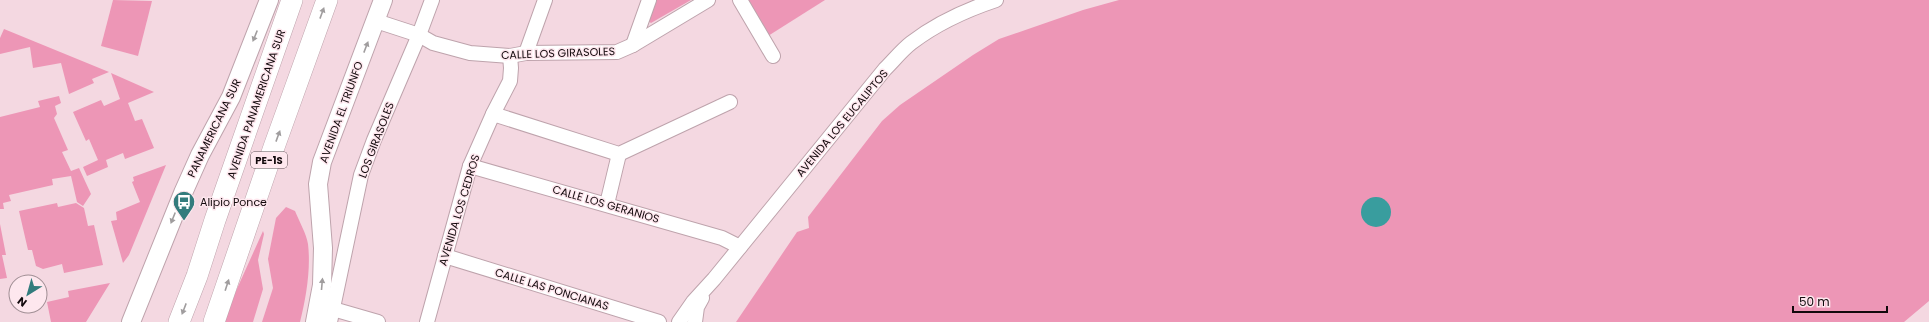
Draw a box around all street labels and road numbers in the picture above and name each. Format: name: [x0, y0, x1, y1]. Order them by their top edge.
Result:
street label: AVENIDA PANAMERICANA SUR: [223, 27, 289, 181]
street label: CALLE LOS GIRASOLES: [501, 43, 615, 63]
street label: AVENIDA EL TRIUNFO: [315, 59, 367, 165]
street label: AVENIDA LOS EUCALIPTOS: [792, 66, 892, 180]
street label: PANAMERICANA SUR: [183, 76, 245, 180]
street label: LOS GIRASOLES: [354, 100, 398, 180]
road number: PE-1S: [251, 152, 287, 168]
street label: AVENIDA LOS CEDROS: [434, 152, 484, 268]
street label: CALLE LOS GERANIOS: [551, 181, 661, 227]
street label: CALLE LAS PONCIANAS: [493, 264, 611, 314]

